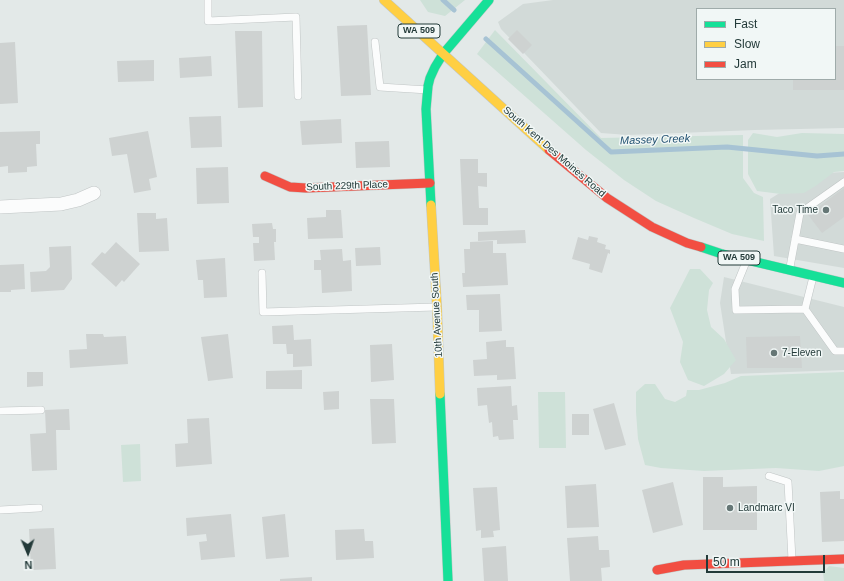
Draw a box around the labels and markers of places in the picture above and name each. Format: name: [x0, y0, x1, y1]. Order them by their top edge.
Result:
place label: Taco Time: [772, 204, 818, 216]
marker: Taco Time: [821, 205, 831, 215]
place label: 7-Eleven: [782, 347, 821, 359]
marker: 7-Eleven: [769, 348, 779, 358]
place label: Landmarc VI: [738, 502, 795, 514]
marker: Landmarc VI: [725, 503, 735, 513]

